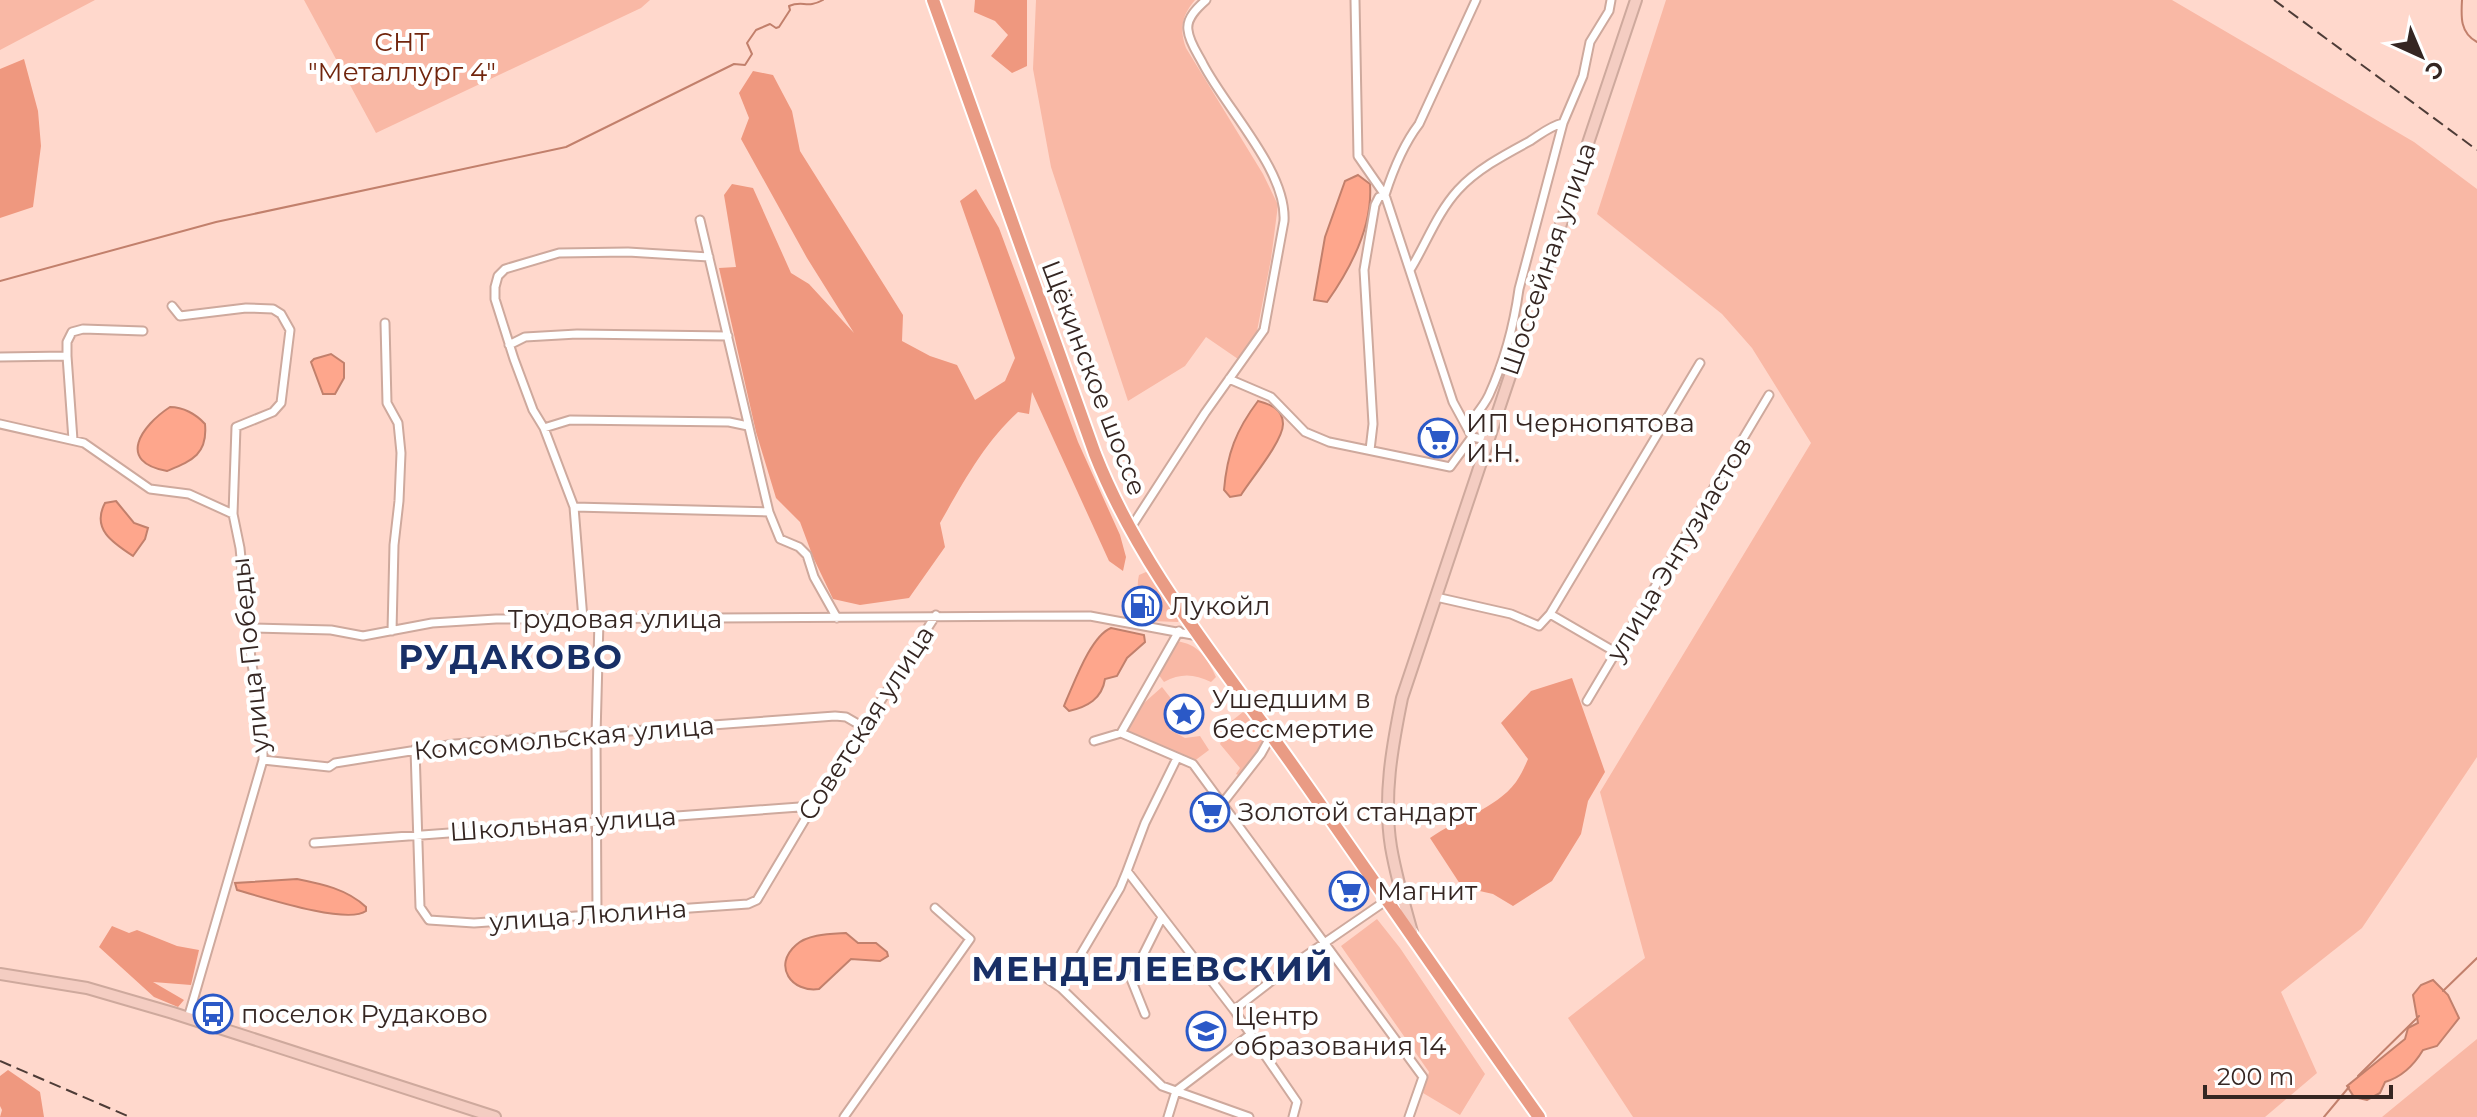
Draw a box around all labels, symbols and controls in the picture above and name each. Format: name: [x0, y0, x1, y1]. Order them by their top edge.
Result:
north arrow: [2381, 16, 2461, 96]
park label: СНТ "Металлург 4": [308, 26, 496, 88]
text: С: [2419, 55, 2450, 85]
street label: Шоссейная улица: [1493, 138, 1603, 380]
street label: Щёкинское шоссе: [1034, 256, 1154, 500]
place label: ИП Чернопятова И.Н.: [1466, 407, 1695, 469]
supermarket icon: ИП Чернопятова И.Н.: [1417, 417, 1459, 459]
street label: улица Энтузиастов: [1599, 431, 1759, 668]
street label: улица Победы: [224, 556, 276, 755]
fuel station icon: Лукойл: [1121, 585, 1163, 627]
place label: Лукойл: [1170, 590, 1270, 622]
street label: Трудовая улица: [508, 603, 722, 635]
street label: Советская улица: [791, 620, 941, 826]
district label: РУДАКОВО: [398, 636, 624, 678]
place label: Ушедшим в бессмертие: [1212, 683, 1374, 745]
place icon: Ушедшим в бессмертие: [1163, 693, 1205, 735]
street label: Комсомольская улица: [412, 709, 716, 767]
supermarket icon: Золотой стандарт: [1189, 791, 1231, 833]
place label: Золотой стандарт: [1238, 796, 1478, 828]
street label: Школьная улица: [449, 800, 677, 848]
supermarket icon: Магнит: [1328, 870, 1370, 912]
place label: Магнит: [1377, 875, 1478, 907]
street label: улица Люлина: [487, 892, 688, 938]
district label: МЕНДЕЛЕЕВСКИЙ: [971, 948, 1335, 990]
bus stop icon: поселок Рудаково: [192, 993, 234, 1035]
place label: поселок Рудаково: [241, 998, 488, 1030]
place label: Центр образования 14: [1234, 1000, 1447, 1062]
school or university icon: Центр образования 14: [1185, 1010, 1227, 1052]
scale bar: [2205, 1049, 2391, 1099]
text: 200 m: [2217, 1062, 2294, 1091]

